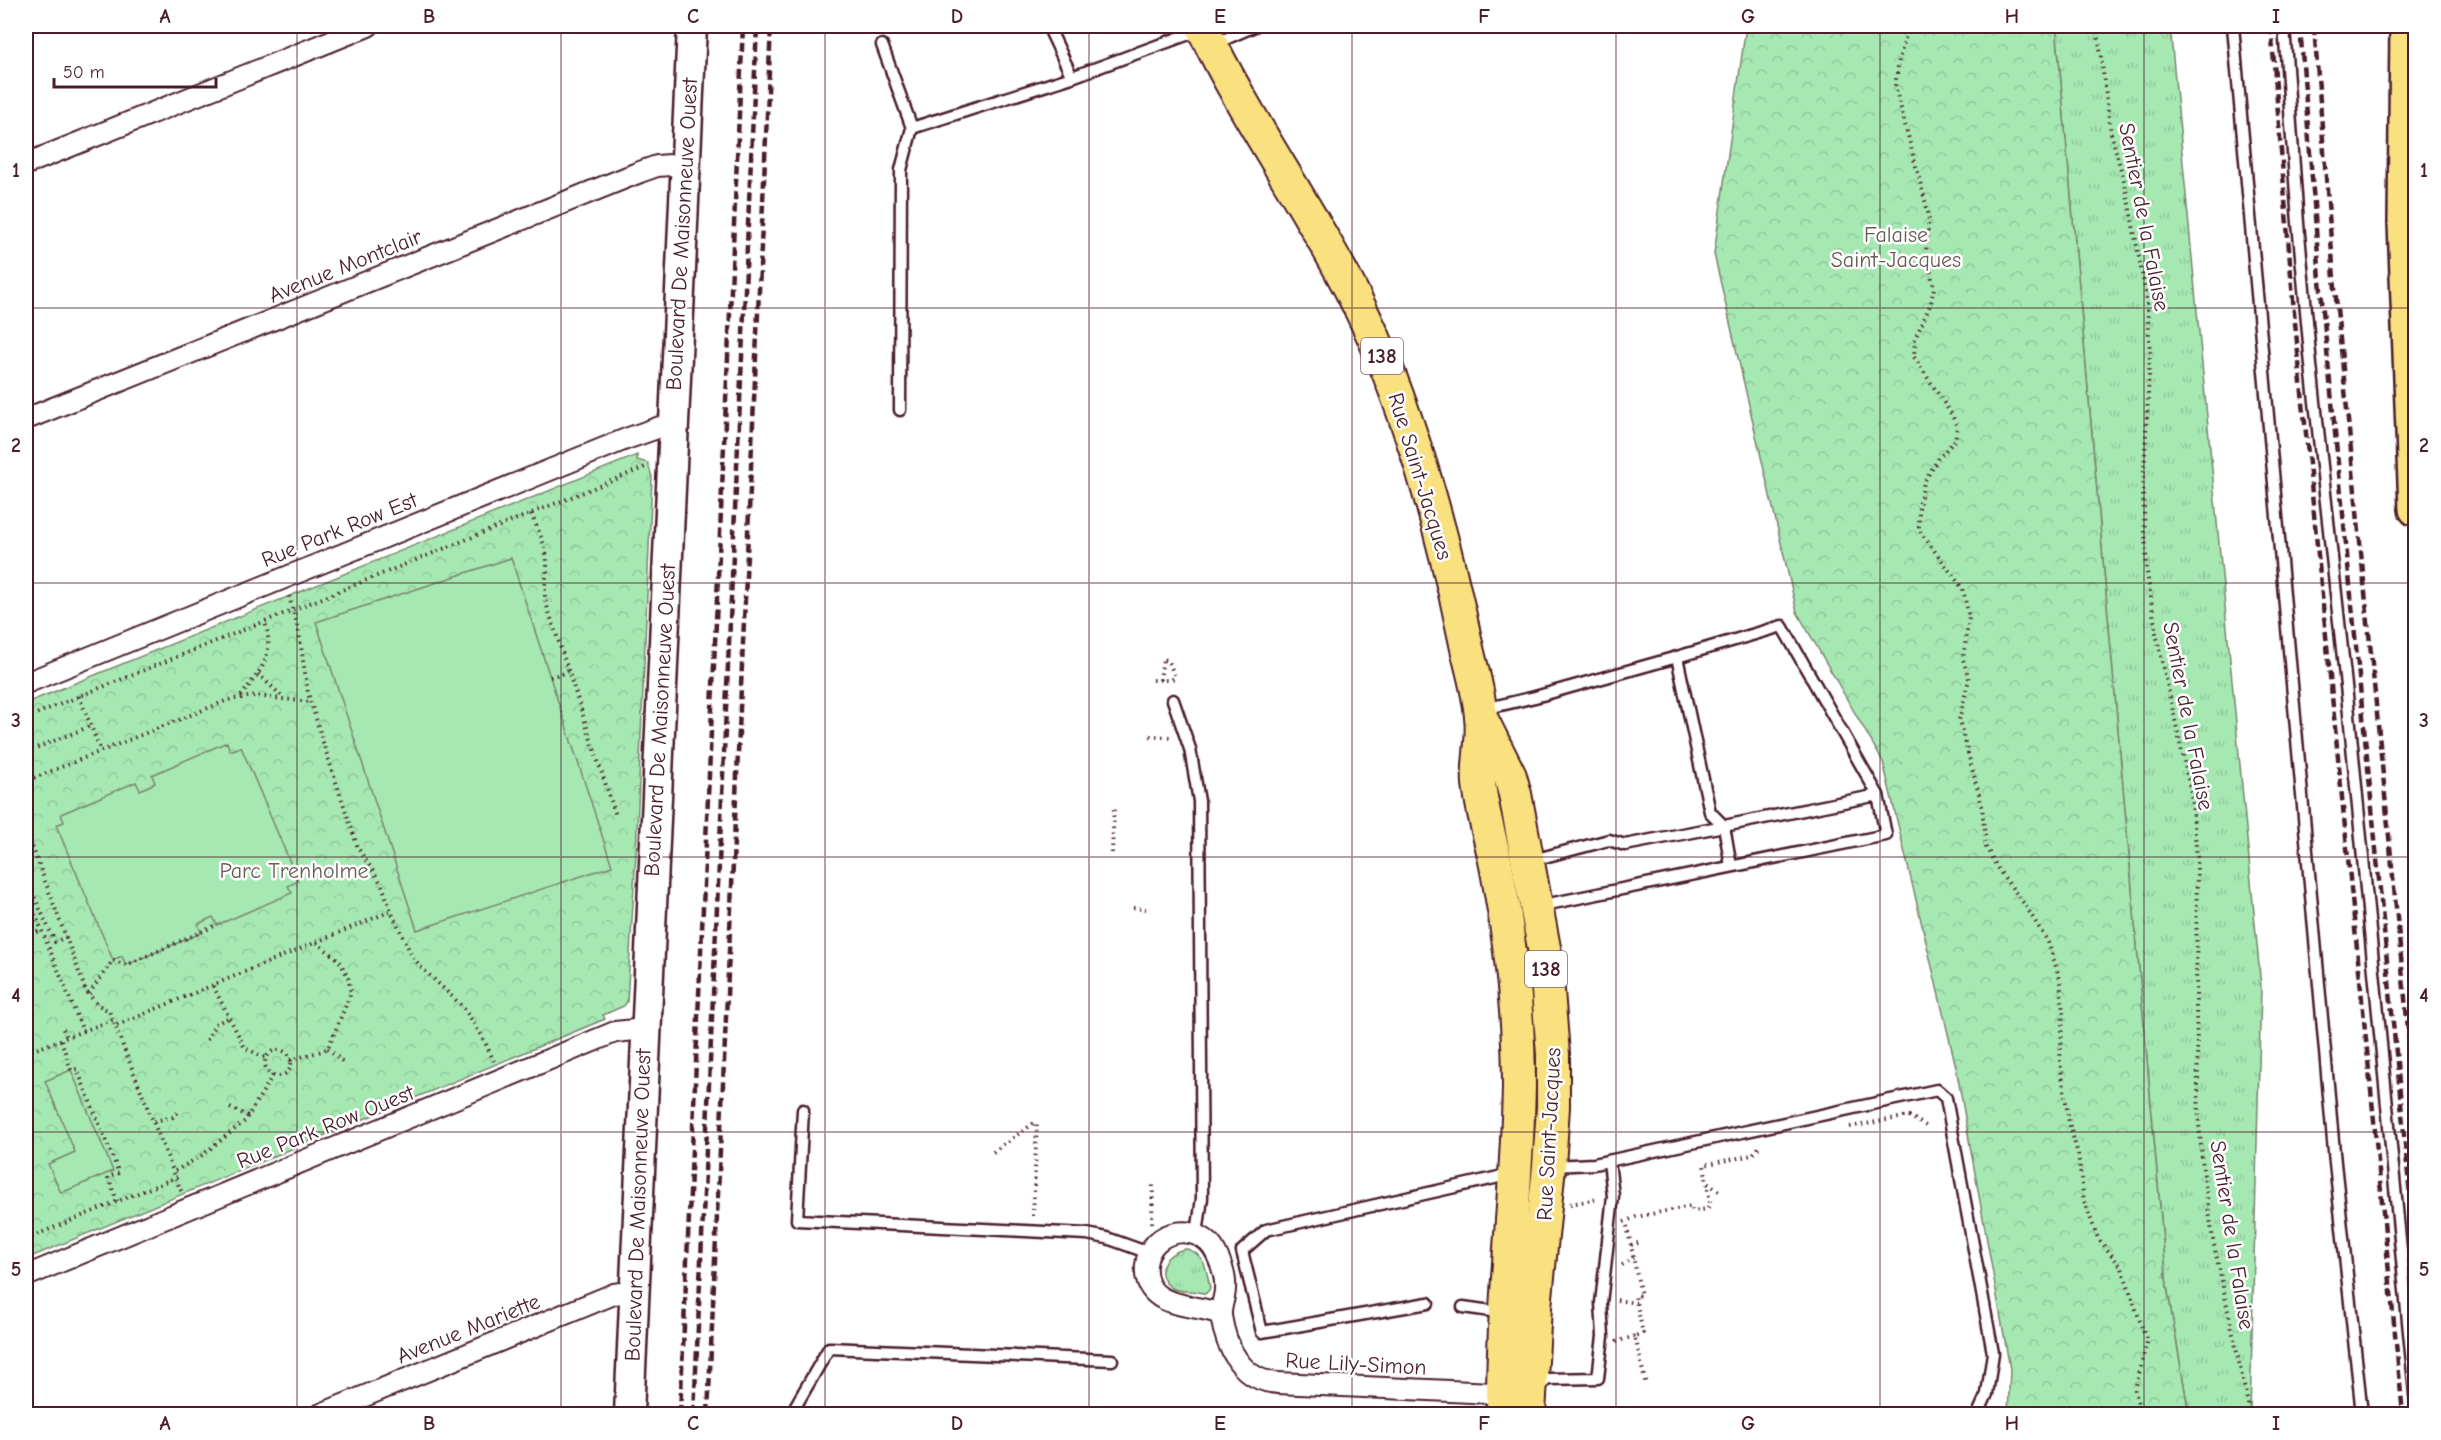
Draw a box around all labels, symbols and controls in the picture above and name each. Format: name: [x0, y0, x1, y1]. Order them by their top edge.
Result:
text: A: [159, 5, 171, 28]
text: B: [423, 5, 435, 28]
text: C: [687, 5, 699, 28]
text: D: [951, 5, 963, 28]
text: E: [1214, 5, 1226, 28]
text: F: [1478, 5, 1490, 28]
text: G: [1741, 5, 1755, 28]
text: H: [2005, 5, 2019, 28]
text: I: [2272, 5, 2280, 28]
scale bar: [54, 51, 216, 89]
text: 50 m: [63, 62, 105, 83]
street label: Boulevard De Maisonneuve Ouest: [661, 76, 703, 391]
street label: Sentier de la Falaise: [2113, 121, 2175, 314]
text: 1: [12, 159, 20, 182]
text: 1: [2420, 159, 2428, 182]
park label: Falaise Saint-Jacques: [1831, 222, 1961, 273]
street label: Avenue Montclair: [265, 223, 426, 308]
road number: 138: [1361, 338, 1403, 374]
street label: Rue Saint-Jacques: [1382, 390, 1458, 563]
text: 2: [11, 434, 21, 457]
text: 2: [2419, 434, 2429, 457]
street label: Rue Park Row Est: [258, 487, 422, 573]
street label: Boulevard De Maisonneuve Ouest: [639, 562, 681, 877]
street label: Sentier de la Falaise: [2157, 620, 2219, 813]
text: 3: [11, 709, 21, 732]
text: 3: [2419, 709, 2429, 732]
park label: Parc Trenholme: [219, 858, 369, 884]
road number: 138: [1525, 951, 1567, 987]
text: 4: [11, 984, 21, 1007]
text: 4: [2419, 984, 2429, 1007]
street label: Rue Saint-Jacques: [1531, 1047, 1567, 1221]
street label: Boulevard De Maisonneuve Ouest: [620, 1048, 656, 1362]
street label: Rue Park Row Ouest: [233, 1079, 418, 1174]
street label: Sentier de la Falaise: [2204, 1139, 2260, 1332]
text: 5: [11, 1258, 21, 1281]
text: 5: [2419, 1258, 2429, 1281]
street label: Avenue Mariette: [393, 1288, 544, 1369]
street label: Rue Lily-Simon: [1285, 1347, 1427, 1381]
text: A: [159, 1412, 171, 1435]
text: B: [423, 1412, 435, 1435]
text: C: [687, 1412, 699, 1435]
text: D: [951, 1412, 963, 1435]
text: E: [1214, 1412, 1226, 1435]
text: F: [1478, 1412, 1490, 1435]
text: G: [1741, 1412, 1755, 1435]
text: H: [2005, 1412, 2019, 1435]
text: I: [2272, 1412, 2280, 1435]

